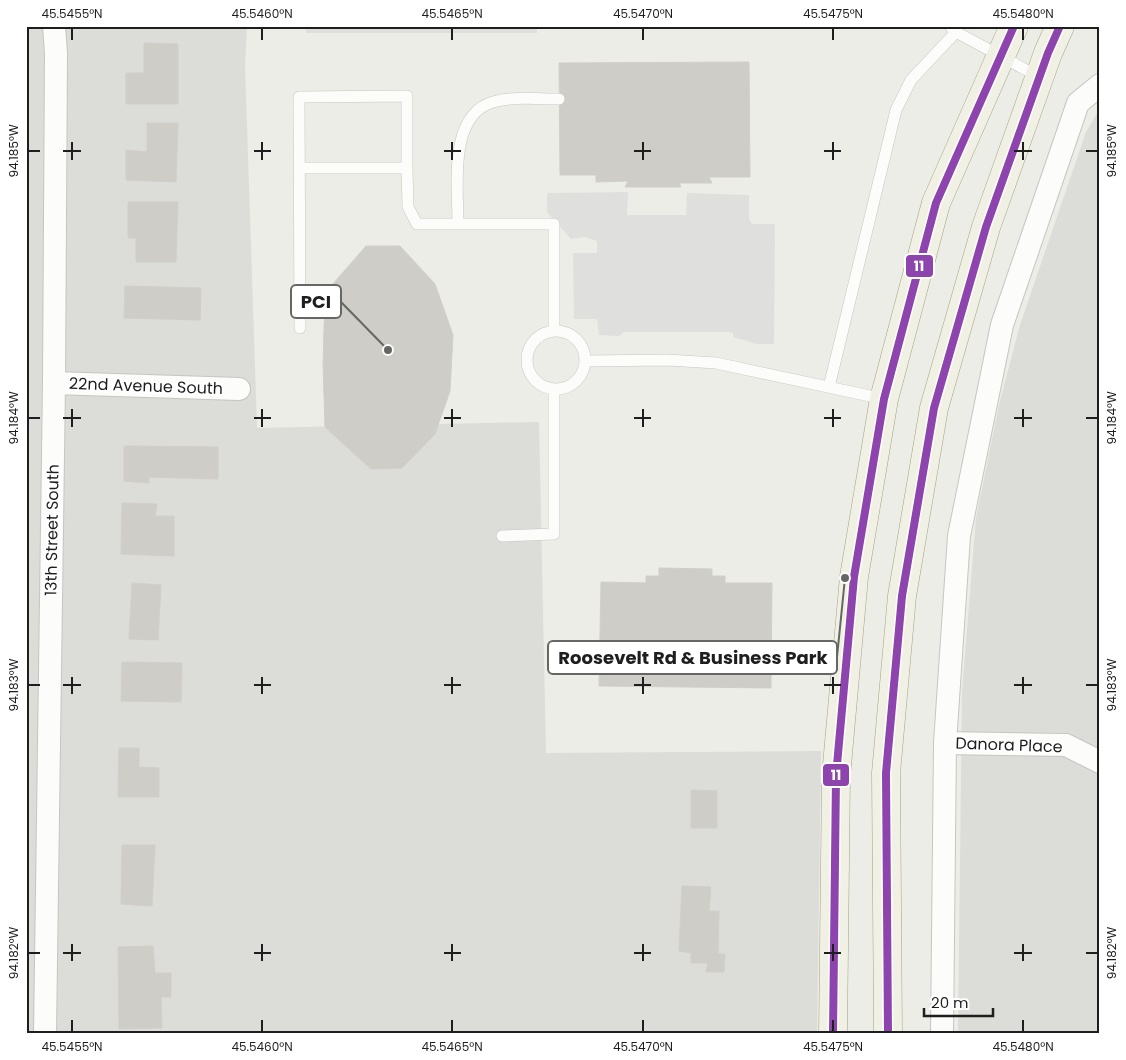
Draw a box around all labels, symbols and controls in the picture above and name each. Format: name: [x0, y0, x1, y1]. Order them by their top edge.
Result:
text: 45.5455°N: [41, 5, 103, 22]
text: 45.5460°N: [231, 5, 293, 22]
text: 45.5465°N: [421, 5, 483, 22]
text: 45.5470°N: [613, 5, 673, 22]
text: 45.5475°N: [803, 5, 863, 22]
text: 45.5480°N: [992, 5, 1054, 22]
text: 94.185°W: [5, 124, 22, 178]
text: 94.185°W: [1103, 124, 1120, 178]
line badge: 11: [905, 254, 934, 278]
text: 11: [914, 256, 924, 276]
callout: PCI: [291, 285, 341, 318]
text: PCI: [301, 289, 331, 314]
street label: 22nd Avenue South: [69, 372, 223, 400]
text: 94.184°W: [5, 391, 22, 445]
text: 94.184°W: [1103, 391, 1120, 445]
street label: 13th Street South: [39, 464, 65, 596]
callout: Roosevelt Rd & Business Park: [548, 641, 837, 674]
text: Roosevelt Rd & Business Park: [558, 645, 829, 670]
text: 94.183°W: [5, 658, 22, 711]
text: 94.183°W: [1103, 658, 1120, 711]
street label: Danora Place: [955, 732, 1063, 758]
line badge: 11: [822, 763, 850, 787]
text: 11: [831, 765, 841, 785]
text: 94.182°W: [5, 926, 22, 979]
text: 94.182°W: [1103, 926, 1120, 979]
scale bar: [924, 985, 992, 1017]
text: 20 m: [931, 992, 969, 1013]
text: 45.5455°N: [41, 1038, 103, 1055]
text: 45.5460°N: [231, 1038, 293, 1055]
text: 45.5465°N: [421, 1038, 483, 1055]
text: 45.5470°N: [613, 1038, 673, 1055]
text: 45.5475°N: [803, 1038, 863, 1055]
text: 45.5480°N: [992, 1038, 1054, 1055]

